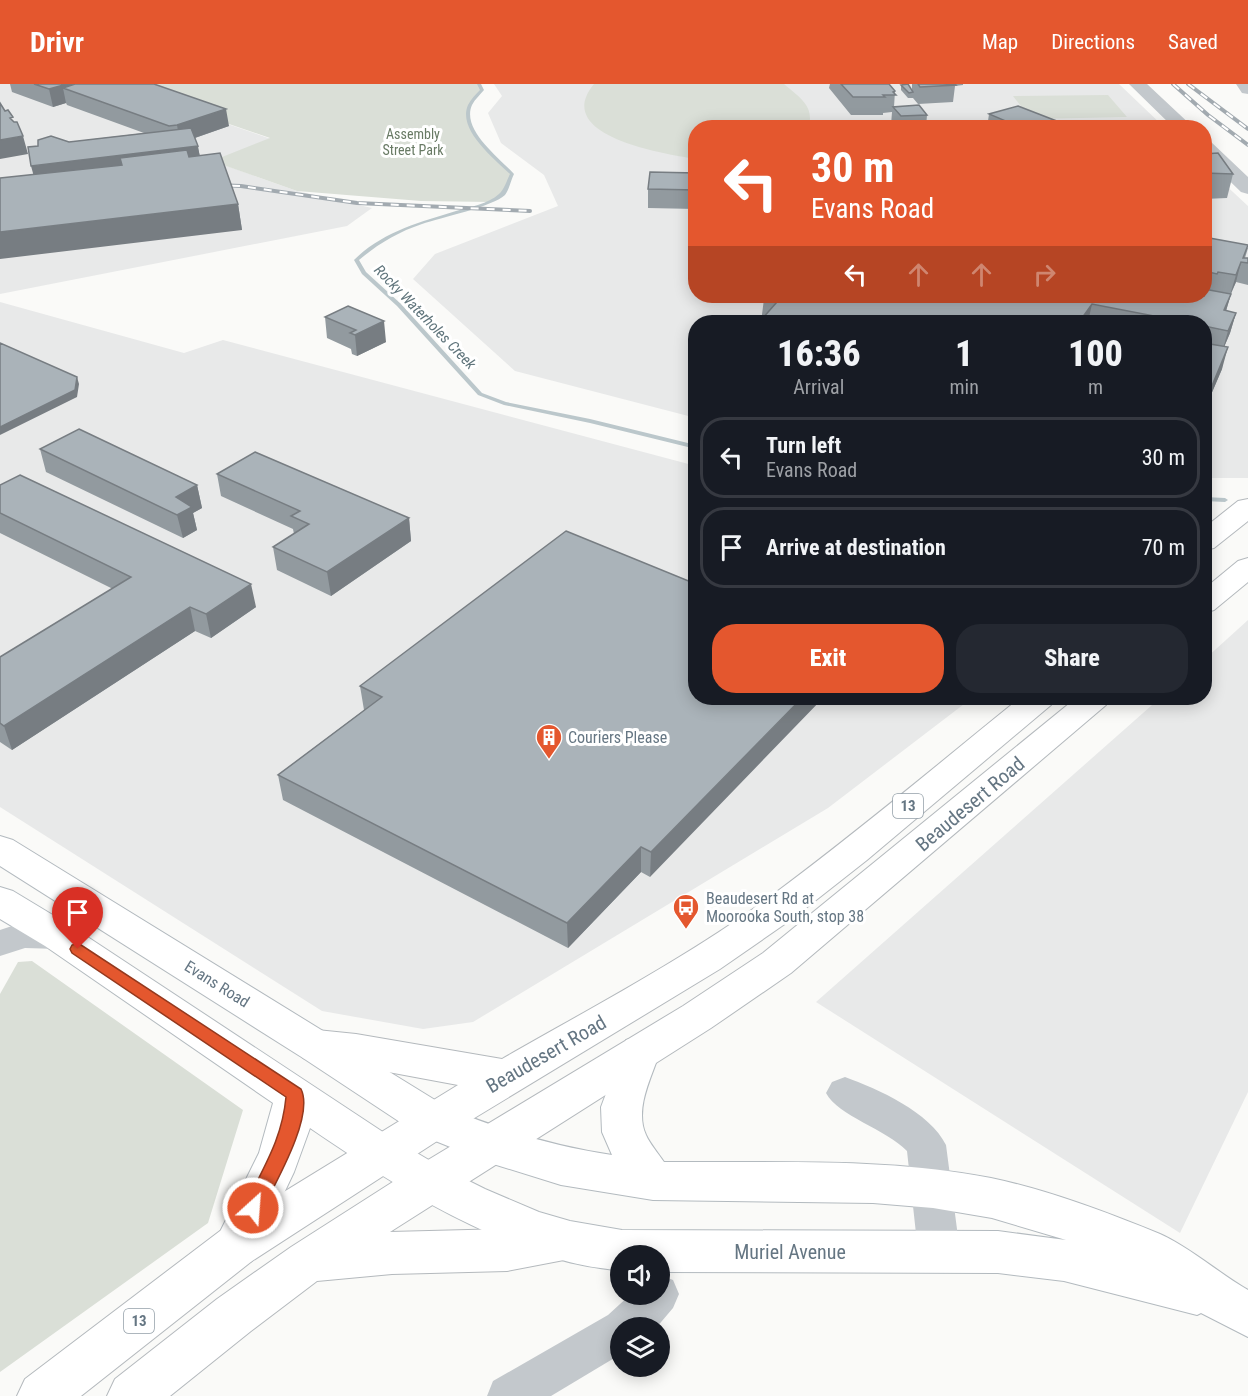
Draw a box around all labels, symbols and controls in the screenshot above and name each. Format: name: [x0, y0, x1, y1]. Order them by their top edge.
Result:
text: Drivr: [30, 26, 84, 59]
text: Map: [982, 30, 1018, 54]
text: Directions: [1051, 30, 1135, 54]
text: Saved: [1168, 30, 1218, 54]
park label: Assembly Street Park: [383, 126, 444, 158]
text: 30 m: [811, 143, 894, 192]
icon: left: [712, 144, 790, 222]
text: Evans Road: [811, 193, 934, 225]
icon: left: [839, 258, 872, 291]
icon: ahead: [902, 258, 935, 291]
icon: ahead: [965, 258, 998, 291]
icon: right: [1028, 258, 1061, 291]
water label: Rocky Waterholes Creek: [370, 261, 480, 373]
text: 16:36: [777, 333, 860, 375]
text: 1: [955, 333, 973, 375]
text: 100: [1068, 333, 1123, 375]
text: Arrival: [793, 375, 844, 399]
text: min: [950, 375, 979, 399]
text: m: [1088, 375, 1103, 399]
text: Turn left: [766, 433, 841, 458]
icon: left: [715, 441, 748, 474]
text: 30 m: [1142, 445, 1185, 470]
text: Evans Road: [766, 458, 857, 482]
icon: arrive: [715, 531, 748, 564]
text: Arrive at destination: [766, 535, 946, 560]
text: 70 m: [1142, 535, 1185, 560]
button: Exit: [712, 624, 944, 693]
button: Share: [956, 624, 1188, 693]
building icon: Couriers Please: [534, 722, 564, 760]
place label: Couriers Please: [568, 728, 667, 747]
street label: Beaudesert Road: [911, 752, 1029, 856]
road number: 13: [893, 794, 923, 818]
pin: [52, 887, 103, 949]
place label: Beaudesert Rd at Moorooka South, stop 38: [706, 889, 864, 926]
bus stop icon: Beaudesert Rd at Moorooka South, stop 38: [671, 892, 701, 930]
icon: arrive: [61, 896, 94, 929]
street label: Evans Road: [181, 957, 253, 1011]
street label: Beaudesert Road: [482, 1010, 610, 1098]
position arrow: [221, 1176, 285, 1240]
street label: Muriel Avenue: [734, 1240, 846, 1264]
map controls: [610, 1245, 670, 1377]
button: sound: [610, 1245, 670, 1305]
road number: 13: [124, 1309, 154, 1333]
button: layers: [610, 1317, 670, 1377]

